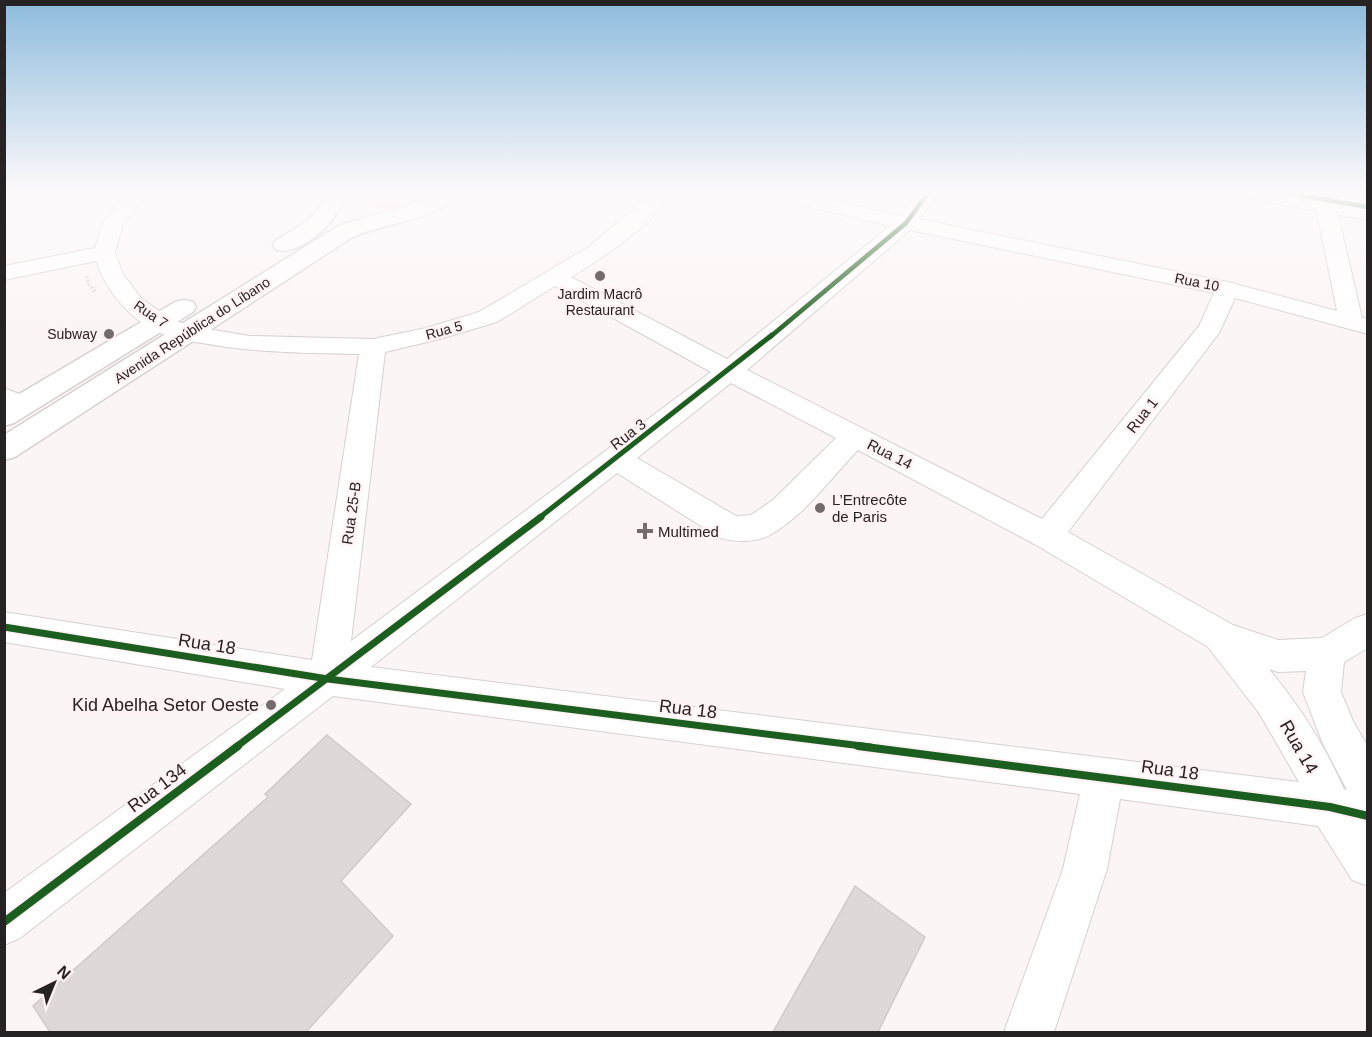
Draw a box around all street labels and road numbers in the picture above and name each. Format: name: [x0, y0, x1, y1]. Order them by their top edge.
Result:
street label: Rua 10: [1173, 270, 1221, 294]
street label: Avenida República do Líbano: [111, 273, 273, 386]
street label: Rua 7: [131, 297, 171, 331]
street label: Rua 5: [424, 317, 464, 343]
street label: Rua 1: [1123, 394, 1161, 436]
street label: Rua 3: [607, 415, 649, 453]
street label: Rua 14: [865, 435, 915, 473]
street label: Rua 25-B: [338, 480, 364, 546]
street label: Rua 18: [177, 630, 237, 658]
street label: Rua 18: [658, 696, 718, 722]
street label: Rua 14: [1276, 717, 1322, 777]
street label: Rua 18: [1140, 756, 1200, 784]
street label: Rua 134: [124, 760, 190, 816]

